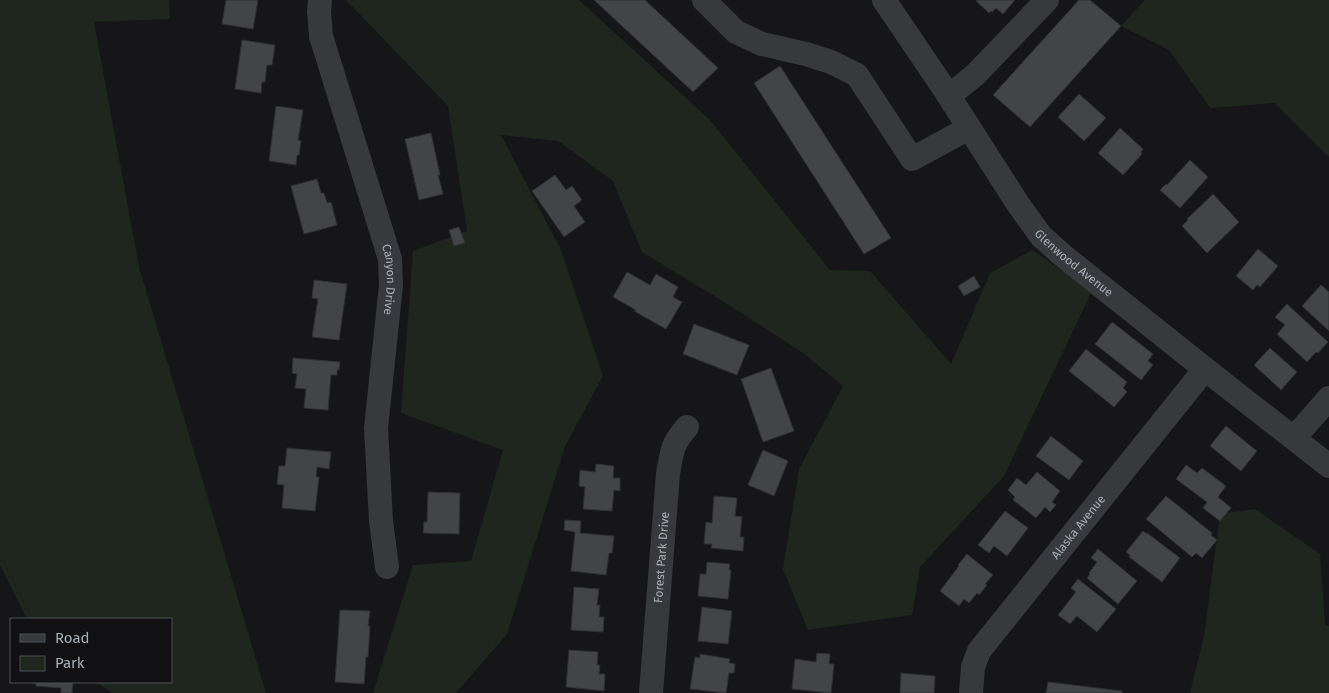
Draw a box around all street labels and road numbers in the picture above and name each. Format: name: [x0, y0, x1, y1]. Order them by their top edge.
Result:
street label: Glenwood Avenue: [1032, 227, 1116, 300]
street label: Canyon Drive: [379, 242, 398, 316]
street label: Alaska Avenue: [1048, 492, 1108, 562]
street label: Forest Park Drive: [651, 511, 672, 604]

